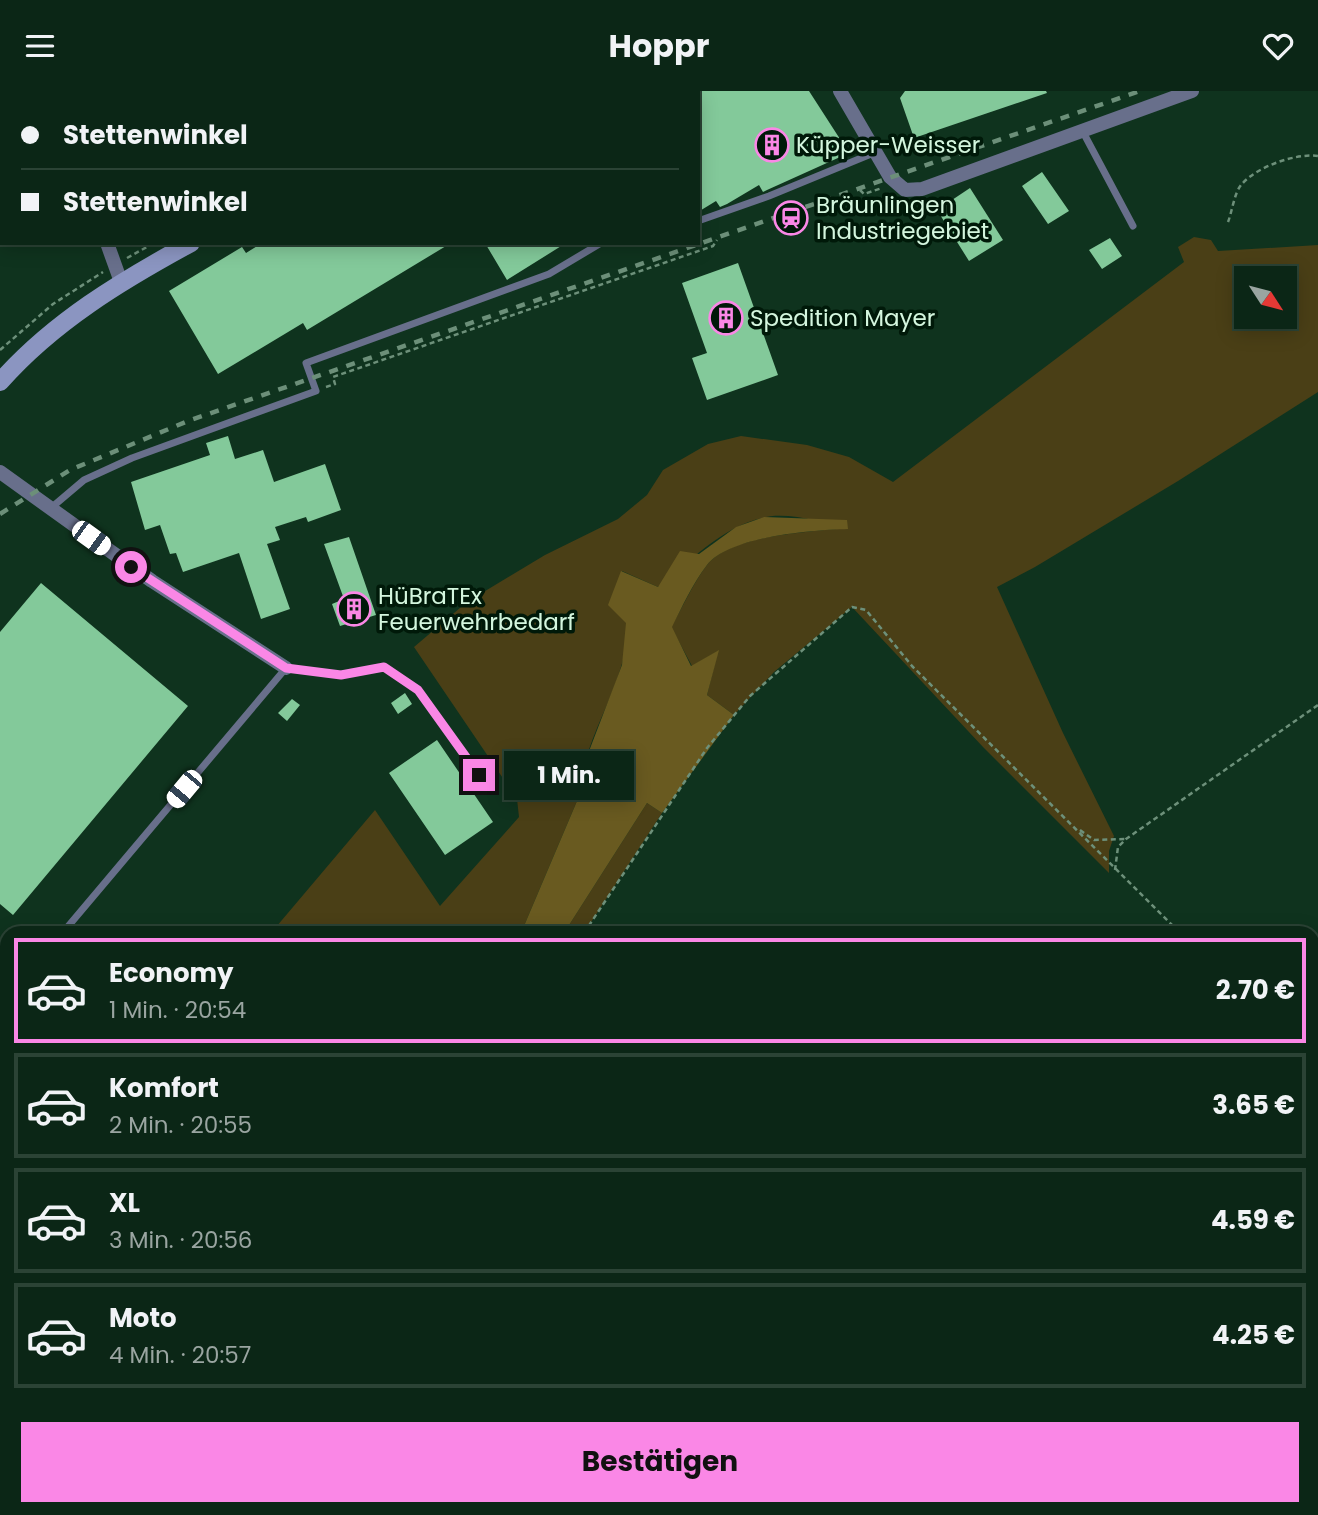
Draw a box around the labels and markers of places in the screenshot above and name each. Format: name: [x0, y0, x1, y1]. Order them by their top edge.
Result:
building icon: Küpper-Weisser: [753, 126, 791, 164]
place label: Küpper-Weisser: [796, 129, 980, 161]
place label: Bräunlingen Industriegebiet: [816, 189, 989, 247]
station icon: Bräunlingen Industriegebiet: [772, 199, 810, 237]
building icon: Spedition Mayer: [707, 299, 745, 337]
place label: Spedition Mayer: [750, 302, 935, 334]
place label: HüBraTEx Feuerwehrbedarf: [378, 580, 575, 638]
building icon: HüBraTEx Feuerwehrbedarf: [335, 590, 373, 628]

